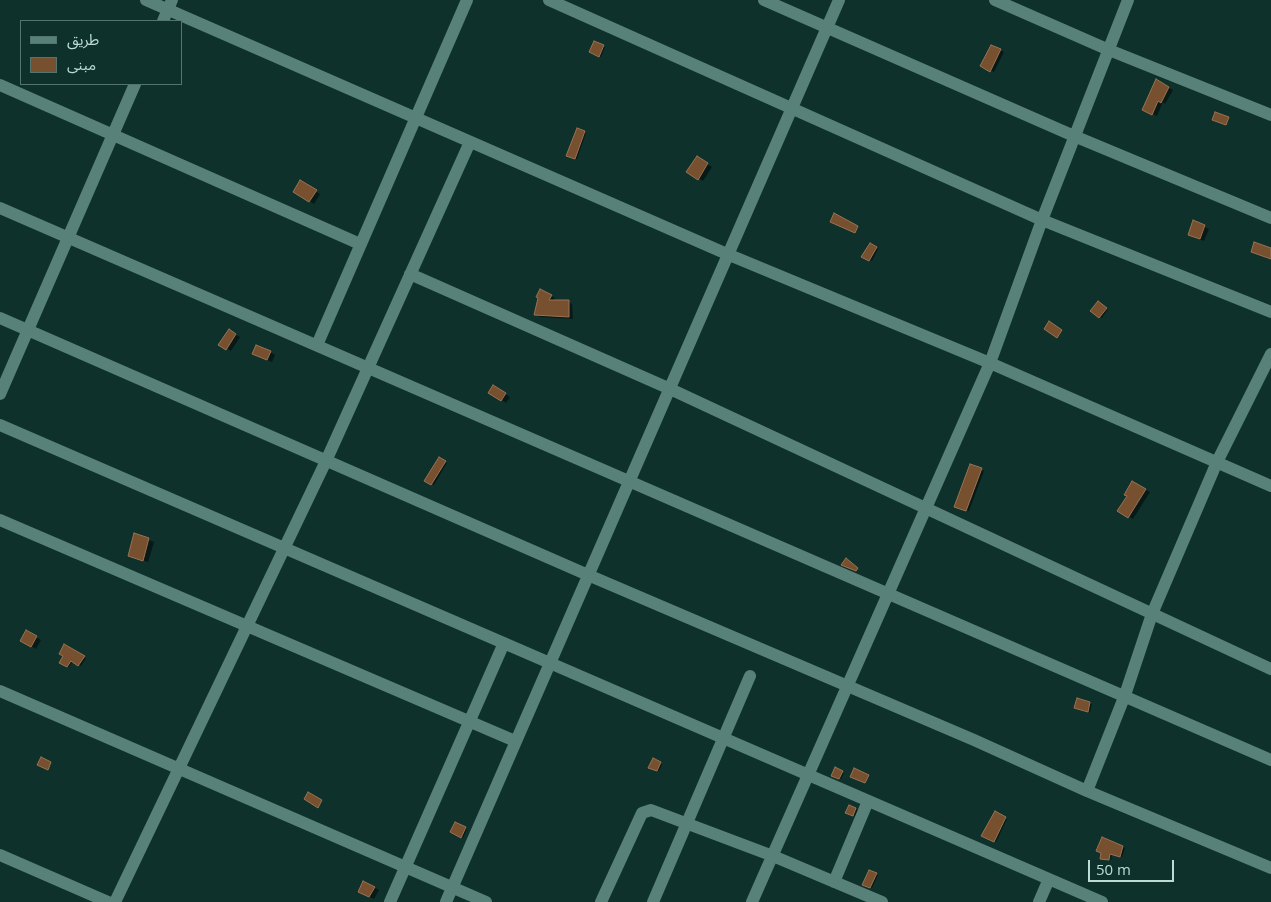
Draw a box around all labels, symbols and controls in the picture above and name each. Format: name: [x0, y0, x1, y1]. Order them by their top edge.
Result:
legend: [20, 20, 182, 85]
text: طريق: [67, 29, 99, 49]
text: مبنى: [67, 54, 96, 74]
scale bar: [1091, 850, 1177, 882]
text: 50 m: [1096, 859, 1131, 879]

